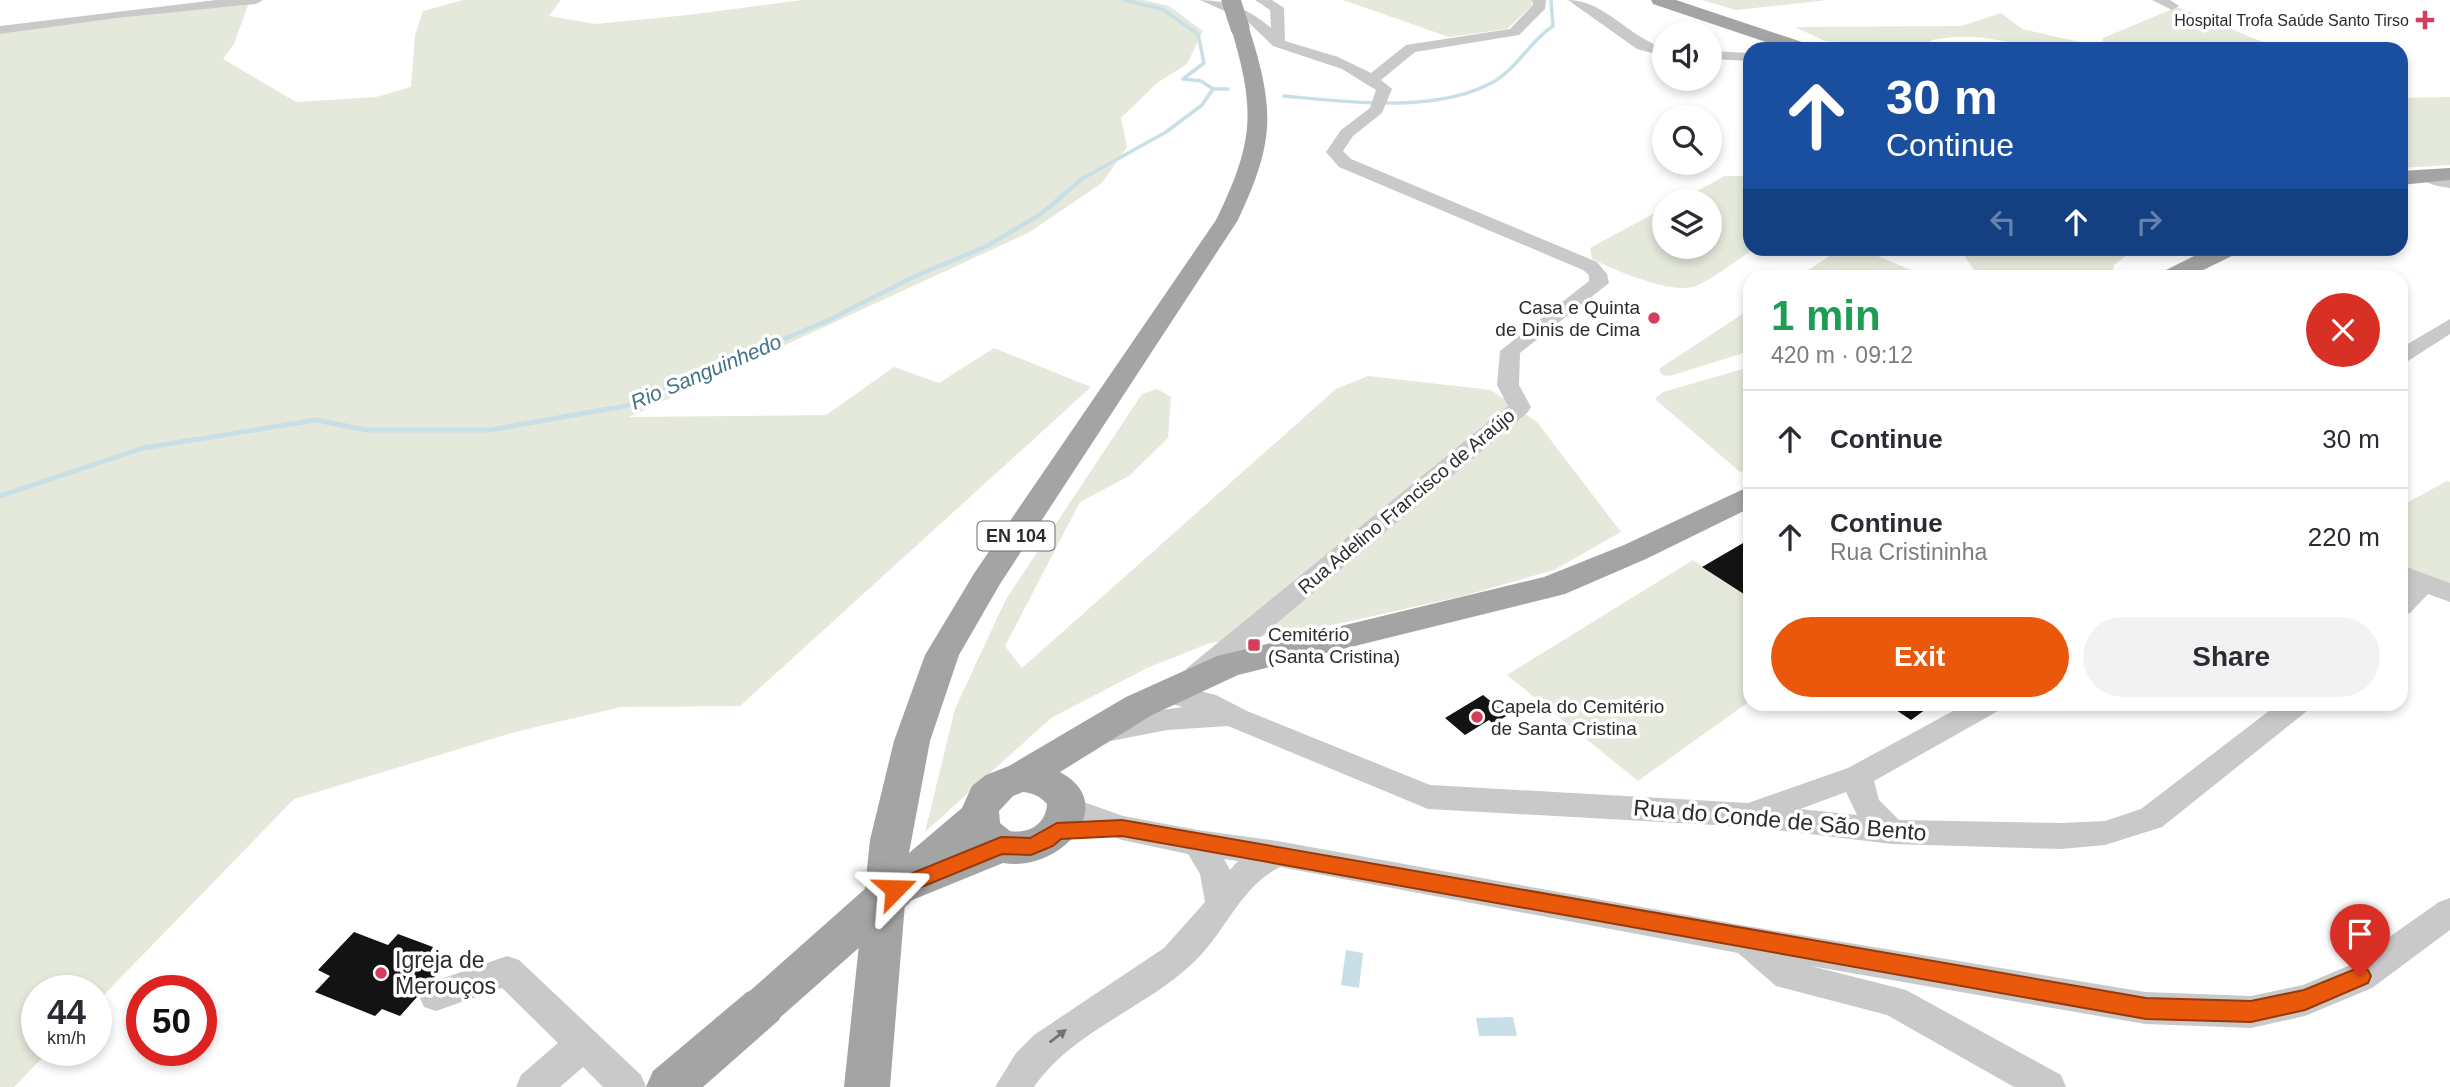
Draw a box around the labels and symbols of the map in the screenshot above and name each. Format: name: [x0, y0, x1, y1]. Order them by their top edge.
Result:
marker: Hospital Trofa Saúde Santo Tirso: [2415, 10, 2435, 30]
place label: Hospital Trofa Saúde Santo Tirso: [2174, 12, 2409, 29]
place label: Casa e Quinta de Dinis de Cima: [1495, 297, 1640, 340]
marker: Casa e Quinta de Dinis de Cima: [1646, 310, 1662, 326]
water label: Rio Sanguinhedo: [627, 329, 785, 414]
street label: Rua Adelino Francisco de Araújo: [1294, 405, 1519, 598]
road number: EN 104: [978, 522, 1054, 550]
place label: Cemitério (Santa Cristina): [1268, 624, 1400, 667]
marker: Cemitério (Santa Cristina): [1246, 637, 1262, 653]
place label: Capela do Cemitério de Santa Cristina: [1491, 696, 1664, 739]
marker: Capela do Cemitério de Santa Cristina: [1469, 709, 1485, 725]
street label: Rua do Conde de São Bento: [1632, 794, 1928, 846]
position arrow: [858, 852, 932, 926]
pin: [2330, 904, 2390, 976]
place label: Igreja de Merouços: [395, 947, 496, 999]
marker: Igreja de Merouços: [373, 965, 389, 981]
speed limit sign: 50: [126, 975, 217, 1066]
one-way arrow: [1048, 1029, 1066, 1044]

